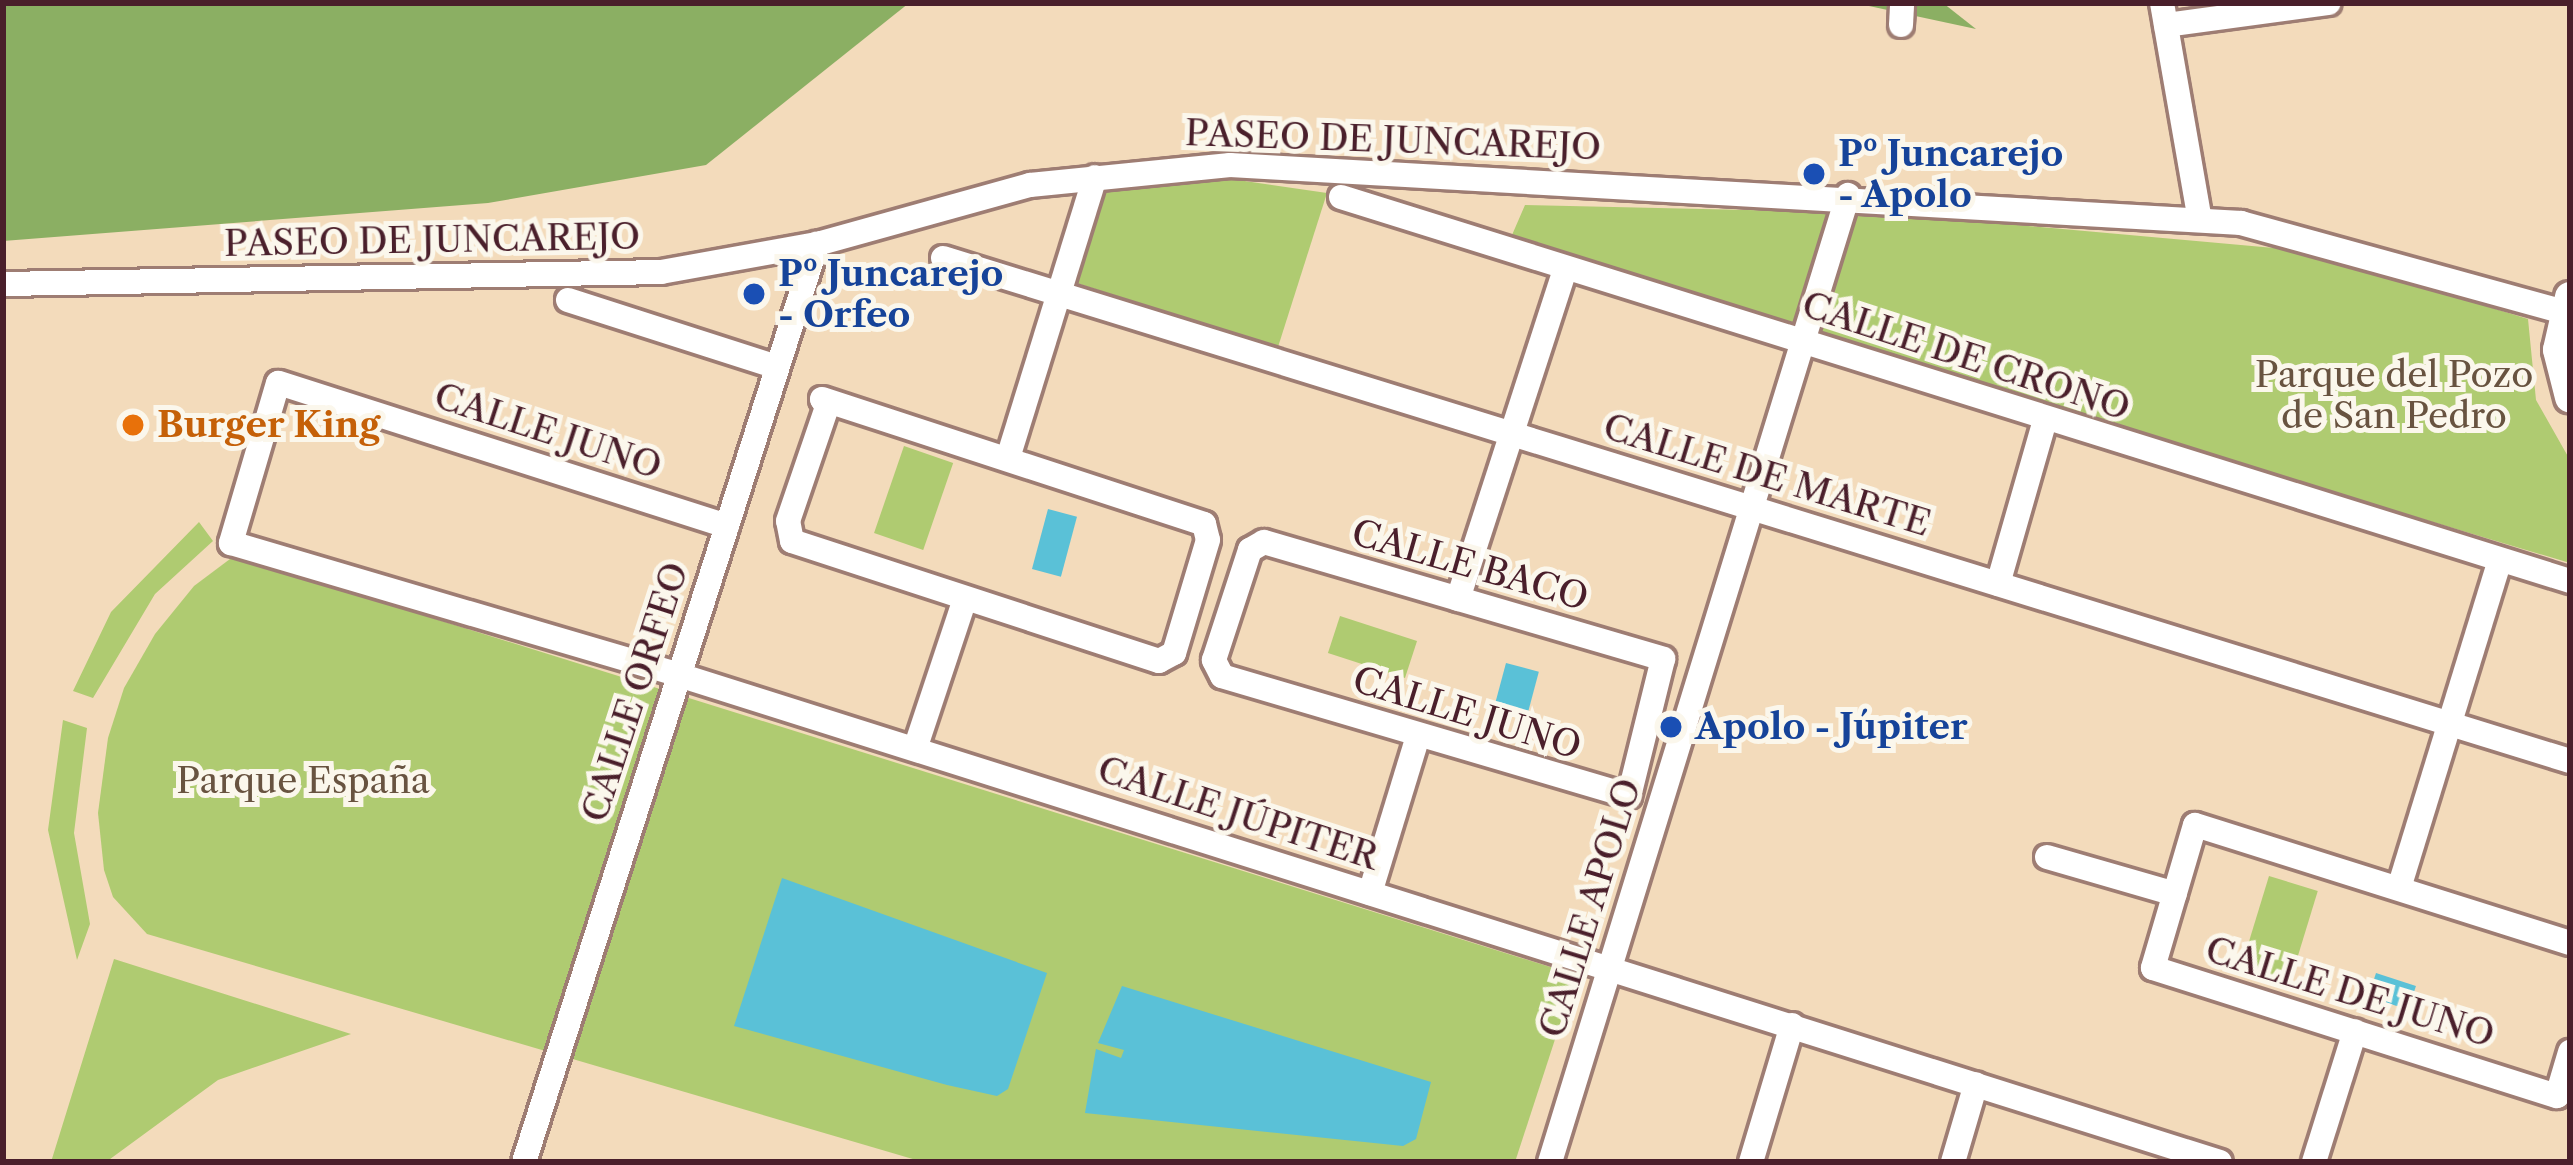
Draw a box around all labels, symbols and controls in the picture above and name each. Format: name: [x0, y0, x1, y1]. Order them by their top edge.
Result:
street label: PASEO DE JUNCAREJO: [1184, 111, 1602, 169]
place label: Pº Juncarejo - Apolo: [1838, 131, 2063, 216]
marker: Pº Juncarejo - Apolo: [1801, 161, 1827, 187]
street label: PASEO DE JUNCAREJO: [224, 215, 640, 265]
place label: Pº Juncarejo - Orfeo: [778, 251, 1003, 336]
marker: Pº Juncarejo - Orfeo: [741, 281, 767, 307]
street label: CALLE DE CRONO: [1797, 283, 2135, 429]
park label: Parque del Pozo de San Pedro: [2255, 352, 2533, 437]
street label: CALLE JUNO: [429, 374, 667, 488]
place label: Burger King: [157, 403, 381, 447]
street label: CALLE DE MARTE: [1598, 405, 1936, 545]
marker: Burger King: [120, 412, 146, 438]
street label: CALLE BACO: [1347, 511, 1593, 619]
street label: CALLE ORFEO: [573, 557, 697, 827]
street label: CALLE JUNO: [1348, 658, 1586, 768]
place label: Apolo - Júpiter: [1695, 705, 1968, 749]
marker: Apolo - Júpiter: [1658, 714, 1684, 740]
street label: CALLE JÚPITER: [1092, 747, 1384, 879]
park label: Parque España: [176, 759, 430, 803]
street label: CALLE APOLO: [1530, 773, 1650, 1043]
street label: CALLE DE JUNO: [2200, 928, 2500, 1056]

